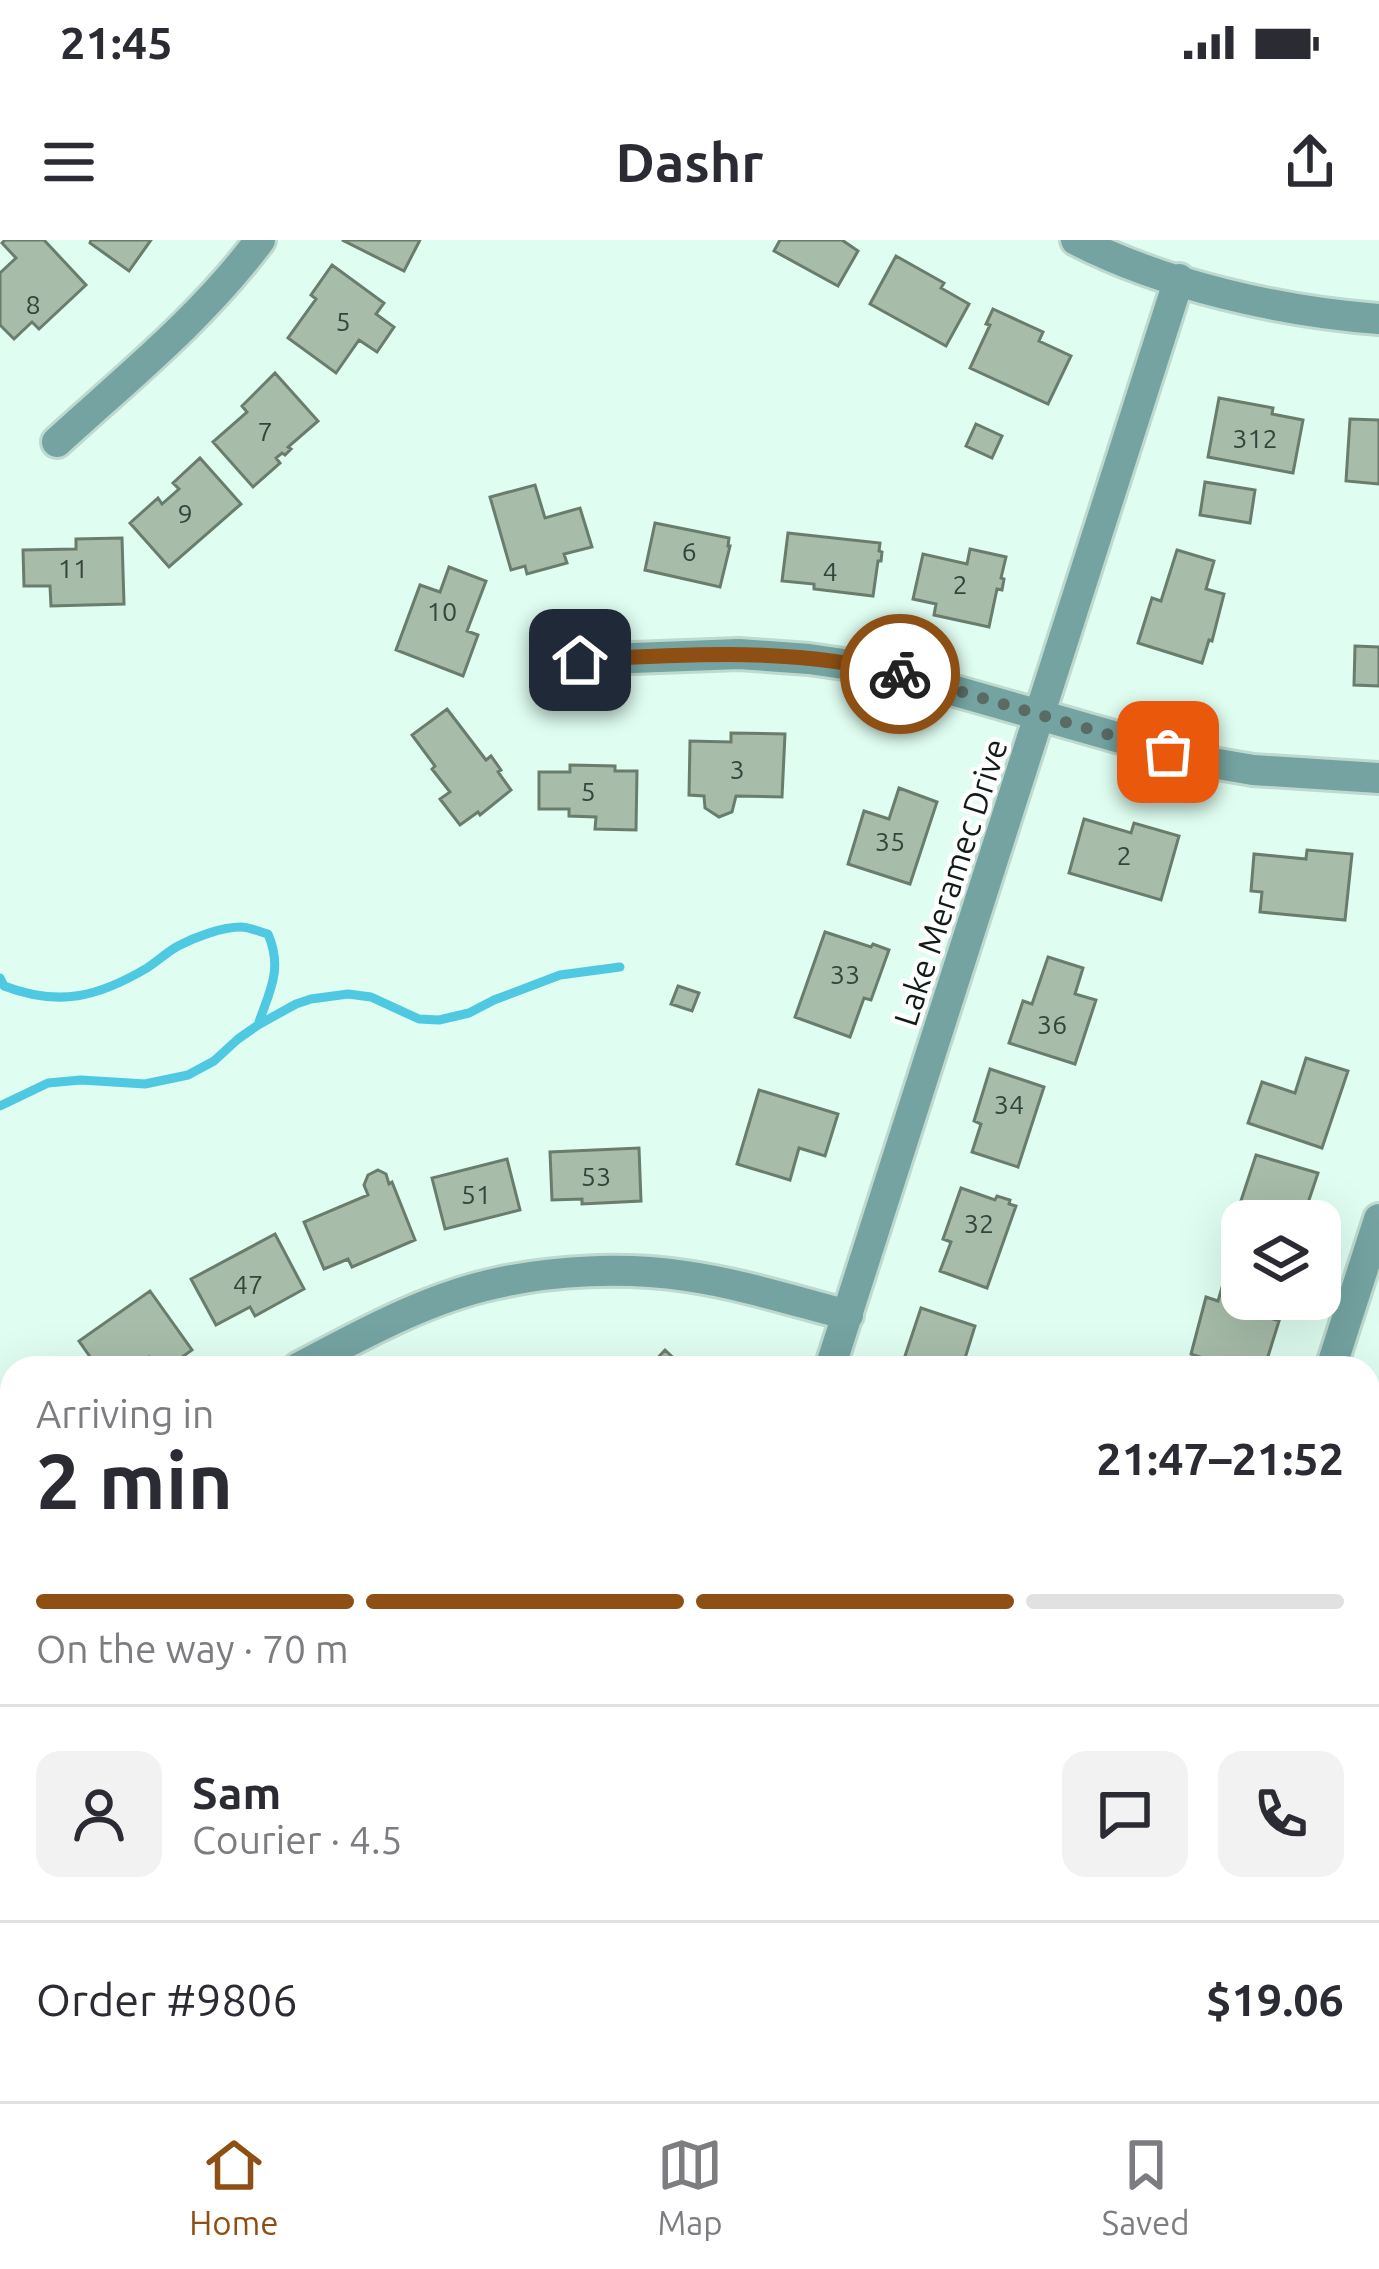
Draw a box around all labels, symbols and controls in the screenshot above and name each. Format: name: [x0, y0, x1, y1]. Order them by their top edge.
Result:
text: 21:45: [60, 17, 173, 68]
icon: menu: [36, 129, 102, 195]
icon: share: [1277, 129, 1343, 195]
text: Dashr: [616, 132, 763, 192]
house number: 8: [25, 289, 41, 319]
house number: 5: [335, 306, 351, 336]
house number: 7: [257, 416, 273, 446]
house number: 312: [1232, 423, 1278, 453]
house number: 9: [177, 498, 193, 528]
house number: 6: [681, 536, 697, 566]
house number: 11: [58, 553, 88, 583]
house number: 4: [822, 556, 838, 586]
house number: 2: [952, 569, 968, 599]
house number: 10: [427, 596, 457, 626]
pin: [529, 609, 631, 711]
courier: [840, 614, 960, 734]
icon: home: [547, 627, 613, 693]
icon: bike: [867, 641, 933, 707]
pin: [1117, 701, 1219, 803]
icon: bag: [1135, 719, 1201, 785]
street label: Lake Meramec Drive: [886, 734, 1014, 1030]
house number: 3: [729, 754, 745, 784]
house number: 5: [580, 776, 596, 806]
house number: 35: [875, 826, 905, 856]
house number: 2: [1116, 840, 1132, 870]
house number: 33: [830, 959, 860, 989]
house number: 36: [1037, 1009, 1067, 1039]
house number: 34: [994, 1089, 1024, 1119]
house number: 53: [581, 1161, 611, 1191]
house number: 51: [461, 1179, 491, 1209]
map controls: [1221, 1200, 1341, 1320]
button: layers: [1221, 1200, 1341, 1320]
house number: 32: [964, 1208, 994, 1238]
house number: 47: [233, 1269, 263, 1299]
text: Arriving in: [36, 1392, 214, 1435]
text: 21:47–21:52: [1096, 1433, 1344, 1484]
text: 2 min: [36, 1436, 233, 1524]
text: On the way · 70 m: [36, 1627, 349, 1670]
button: person: [36, 1751, 162, 1877]
button: chat: [1062, 1751, 1188, 1877]
button: phone: [1218, 1751, 1344, 1877]
text: Sam: [192, 1767, 281, 1818]
text: Courier · 4.5: [192, 1818, 403, 1861]
text: Order #9806: [36, 1974, 298, 2025]
text: $19.06: [1206, 1974, 1344, 2025]
tab: Home: [189, 2132, 278, 2241]
tab: Map: [657, 2132, 723, 2241]
tab: Saved: [1102, 2132, 1190, 2241]

